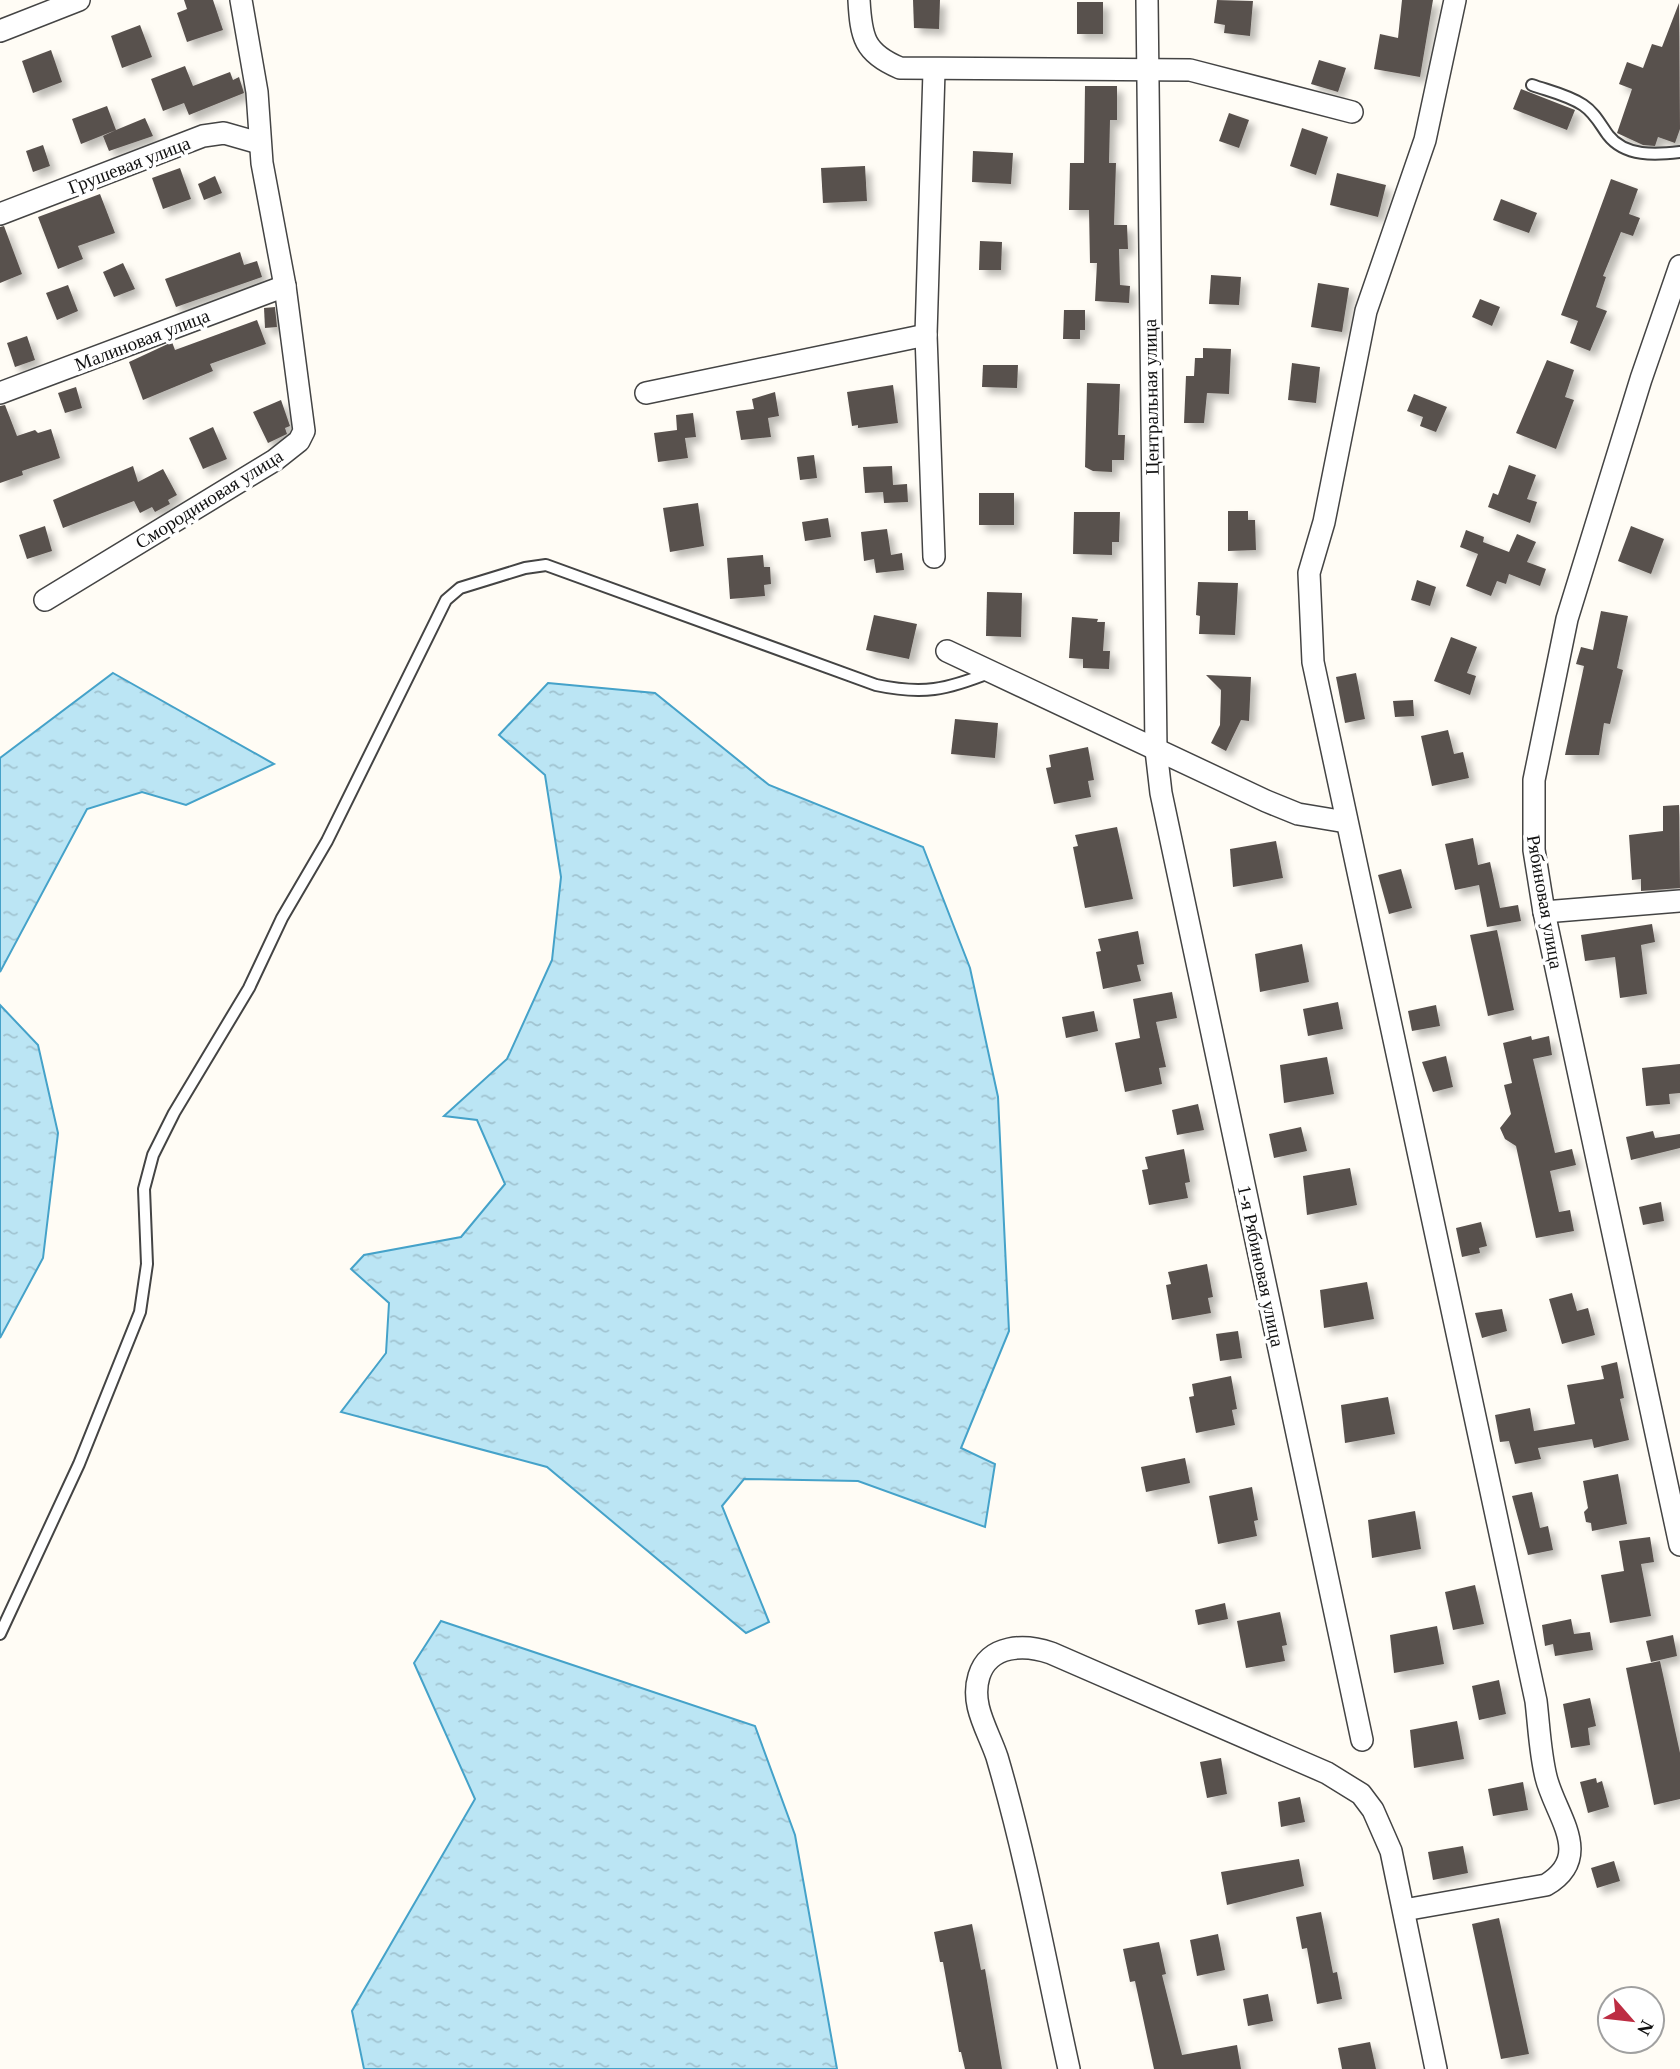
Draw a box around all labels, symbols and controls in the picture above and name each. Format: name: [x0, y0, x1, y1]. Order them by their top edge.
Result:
street label: Грушевая улица: [65, 132, 194, 198]
street label: Малиновая улица: [72, 304, 213, 375]
street label: Центральная улица: [1139, 318, 1163, 475]
street label: Смородиновая улица: [131, 445, 287, 553]
street label: Рябиновая улица: [1523, 833, 1567, 971]
street label: 1-я Рябиновая улица: [1234, 1183, 1289, 1349]
north arrow: [1596, 1985, 1666, 2055]
text: N: [1633, 2017, 1658, 2039]

